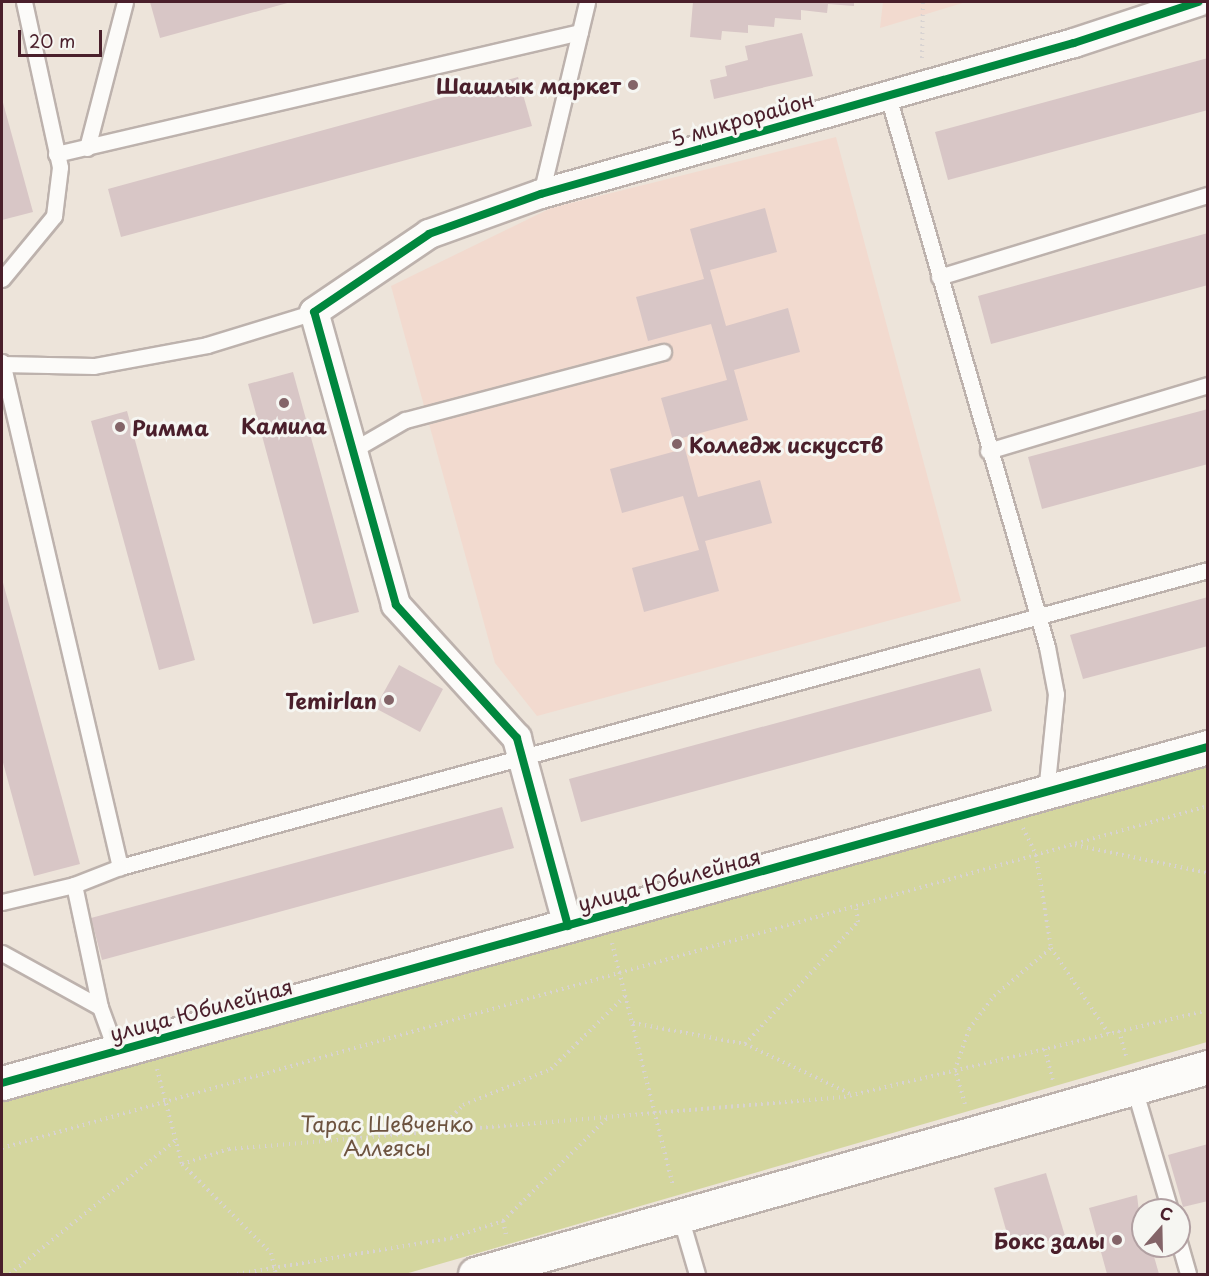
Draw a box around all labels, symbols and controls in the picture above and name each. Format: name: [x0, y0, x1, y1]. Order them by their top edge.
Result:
scale bar: [21, 18, 105, 56]
text: 20 m: [29, 27, 75, 54]
place label: Шашлык маркет: [435, 72, 621, 98]
marker: Шашлык маркет: [626, 78, 640, 92]
street label: 5 микрорайон: [667, 85, 817, 151]
marker: Камила: [277, 396, 291, 410]
place label: Камила: [241, 412, 327, 438]
place label: Римма: [132, 414, 209, 440]
marker: Римма: [113, 420, 127, 434]
place label: Колледж искусств: [689, 431, 885, 457]
marker: Колледж искусств: [670, 437, 684, 451]
place label: Temirlan: [285, 687, 377, 713]
marker: Temirlan: [382, 693, 396, 707]
street label: улица Юбилейная: [574, 842, 764, 916]
street label: улица Юбилейная: [106, 972, 296, 1046]
park label: Тарас Шевченко Аллеясы: [300, 1110, 474, 1160]
north arrow: [1131, 1198, 1191, 1258]
text: С: [1157, 1200, 1176, 1226]
place label: Бокс залы: [993, 1227, 1105, 1253]
marker: Бокс залы: [1110, 1233, 1124, 1247]

